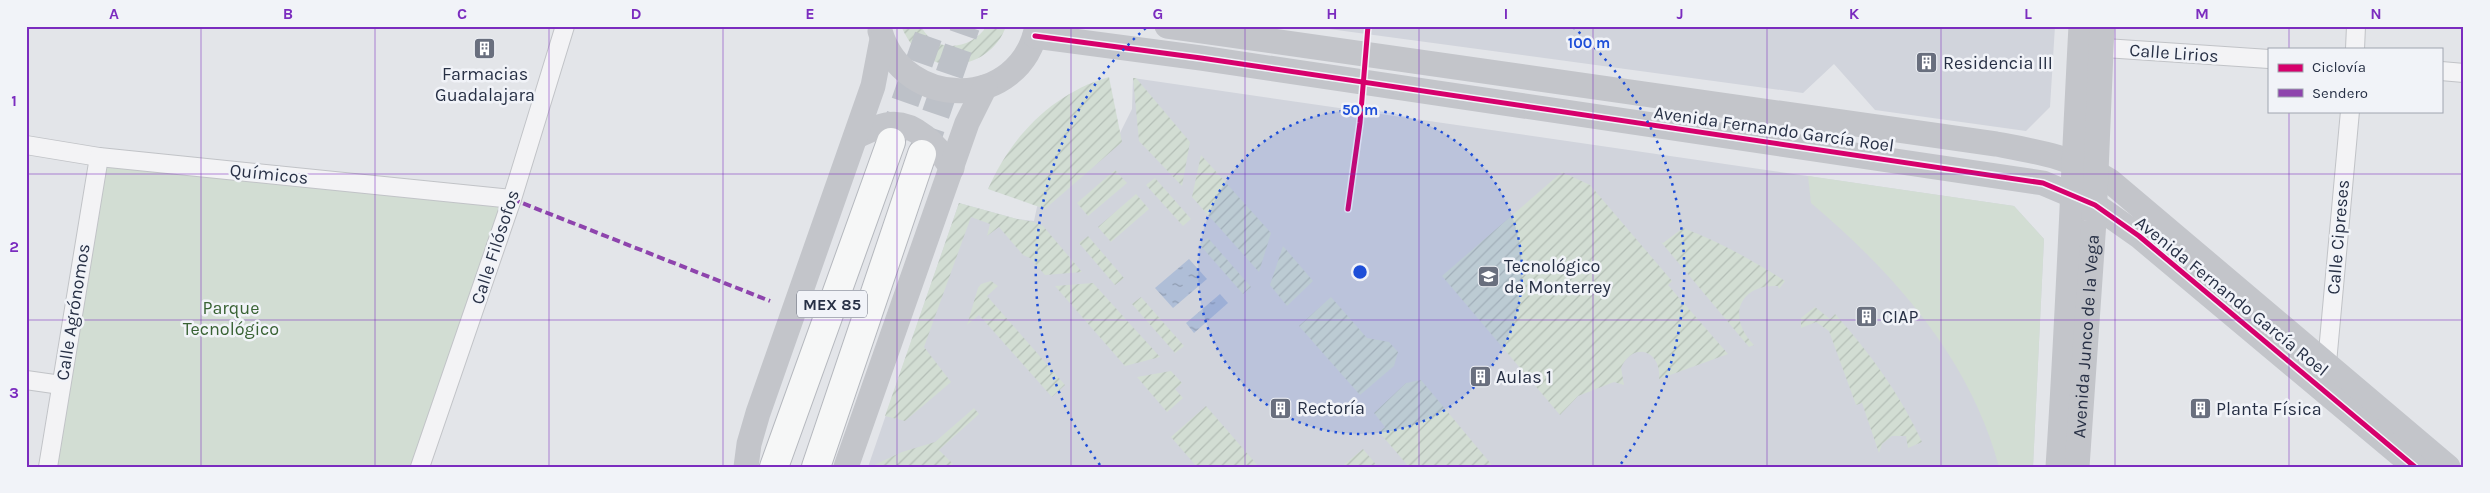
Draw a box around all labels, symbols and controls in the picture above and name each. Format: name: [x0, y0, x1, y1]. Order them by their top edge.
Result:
text: A: [109, 4, 119, 23]
text: B: [283, 4, 293, 23]
text: C: [457, 4, 467, 23]
text: D: [631, 4, 642, 23]
text: E: [805, 4, 815, 23]
text: F: [980, 4, 989, 23]
text: G: [1153, 4, 1163, 23]
text: H: [1326, 4, 1338, 23]
text: I: [1504, 4, 1508, 23]
text: J: [1676, 4, 1684, 23]
text: K: [1849, 4, 1860, 23]
text: L: [2024, 4, 2032, 23]
text: M: [2195, 4, 2209, 23]
text: N: [2370, 4, 2382, 23]
text: 100 m: [1568, 34, 1610, 52]
building icon: Farmacias Guadalajara: [473, 37, 497, 61]
street label: Calle Lirios: [2129, 39, 2219, 67]
legend: [2268, 48, 2442, 112]
building icon: Residencia III: [1915, 51, 1939, 75]
place label: Residencia III: [1943, 52, 2053, 74]
text: Ciclovía: [2312, 58, 2366, 76]
place label: Farmacias Guadalajara: [435, 63, 535, 106]
text: Sendero: [2312, 84, 2368, 102]
text: 1: [11, 91, 17, 110]
text: 50 m: [1342, 101, 1378, 119]
street label: Avenida Fernando García Roel: [1652, 101, 1896, 157]
street label: Químicos: [229, 159, 309, 189]
street label: Calle Cipreses: [2322, 179, 2354, 295]
street label: Calle Filósofos: [466, 187, 524, 307]
street label: Avenida Fernando García Roel: [2131, 211, 2333, 381]
street label: Avenida Junco de la Vega: [2068, 234, 2104, 439]
text: 2: [9, 237, 19, 256]
street label: Calle Agrónomos: [51, 242, 95, 382]
place label: Tecnológico de Monterrey: [1504, 255, 1611, 298]
centre of rings: [1351, 263, 1369, 281]
school or university icon: Tecnológico de Monterrey: [1476, 264, 1500, 288]
road number: MEX 85: [797, 290, 867, 318]
park label: Parque Tecnológico: [183, 297, 279, 340]
building icon: CIAP: [1854, 305, 1878, 329]
place label: CIAP: [1882, 306, 1918, 328]
building icon: Aulas 1: [1468, 365, 1492, 389]
place label: Aulas 1: [1496, 366, 1552, 388]
text: 3: [9, 383, 19, 402]
building icon: Rectoría: [1269, 396, 1293, 420]
place label: Rectoría: [1297, 397, 1365, 419]
building icon: Planta Física: [2188, 397, 2212, 421]
place label: Planta Física: [2216, 398, 2322, 420]

